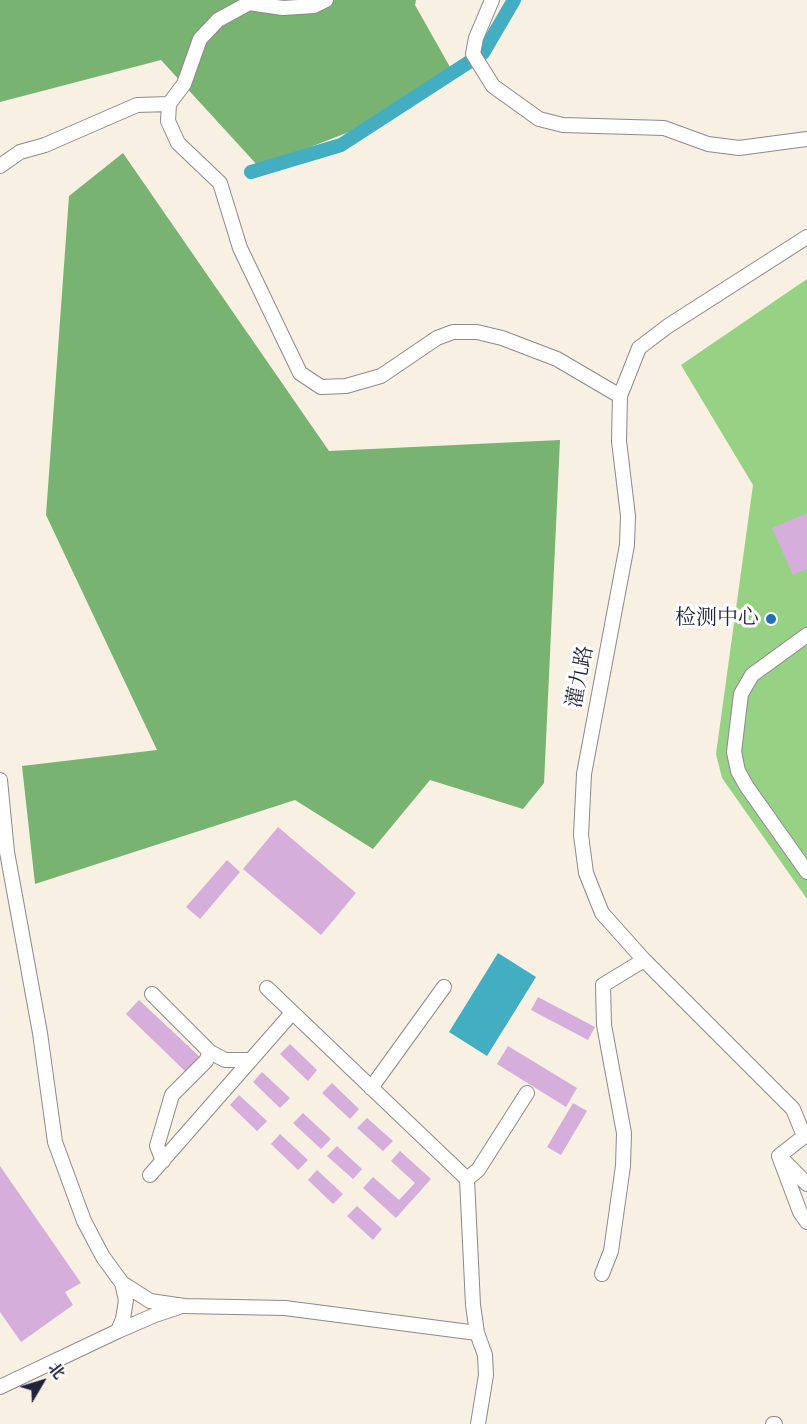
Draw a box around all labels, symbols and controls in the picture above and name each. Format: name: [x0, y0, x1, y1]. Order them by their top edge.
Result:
place label: 检测中心: [675, 606, 759, 632]
marker: 检测中心: [764, 612, 778, 626]
street label: 灌九路: [563, 644, 599, 710]
north arrow: [12, 1352, 72, 1412]
text: 北: [43, 1358, 69, 1383]

